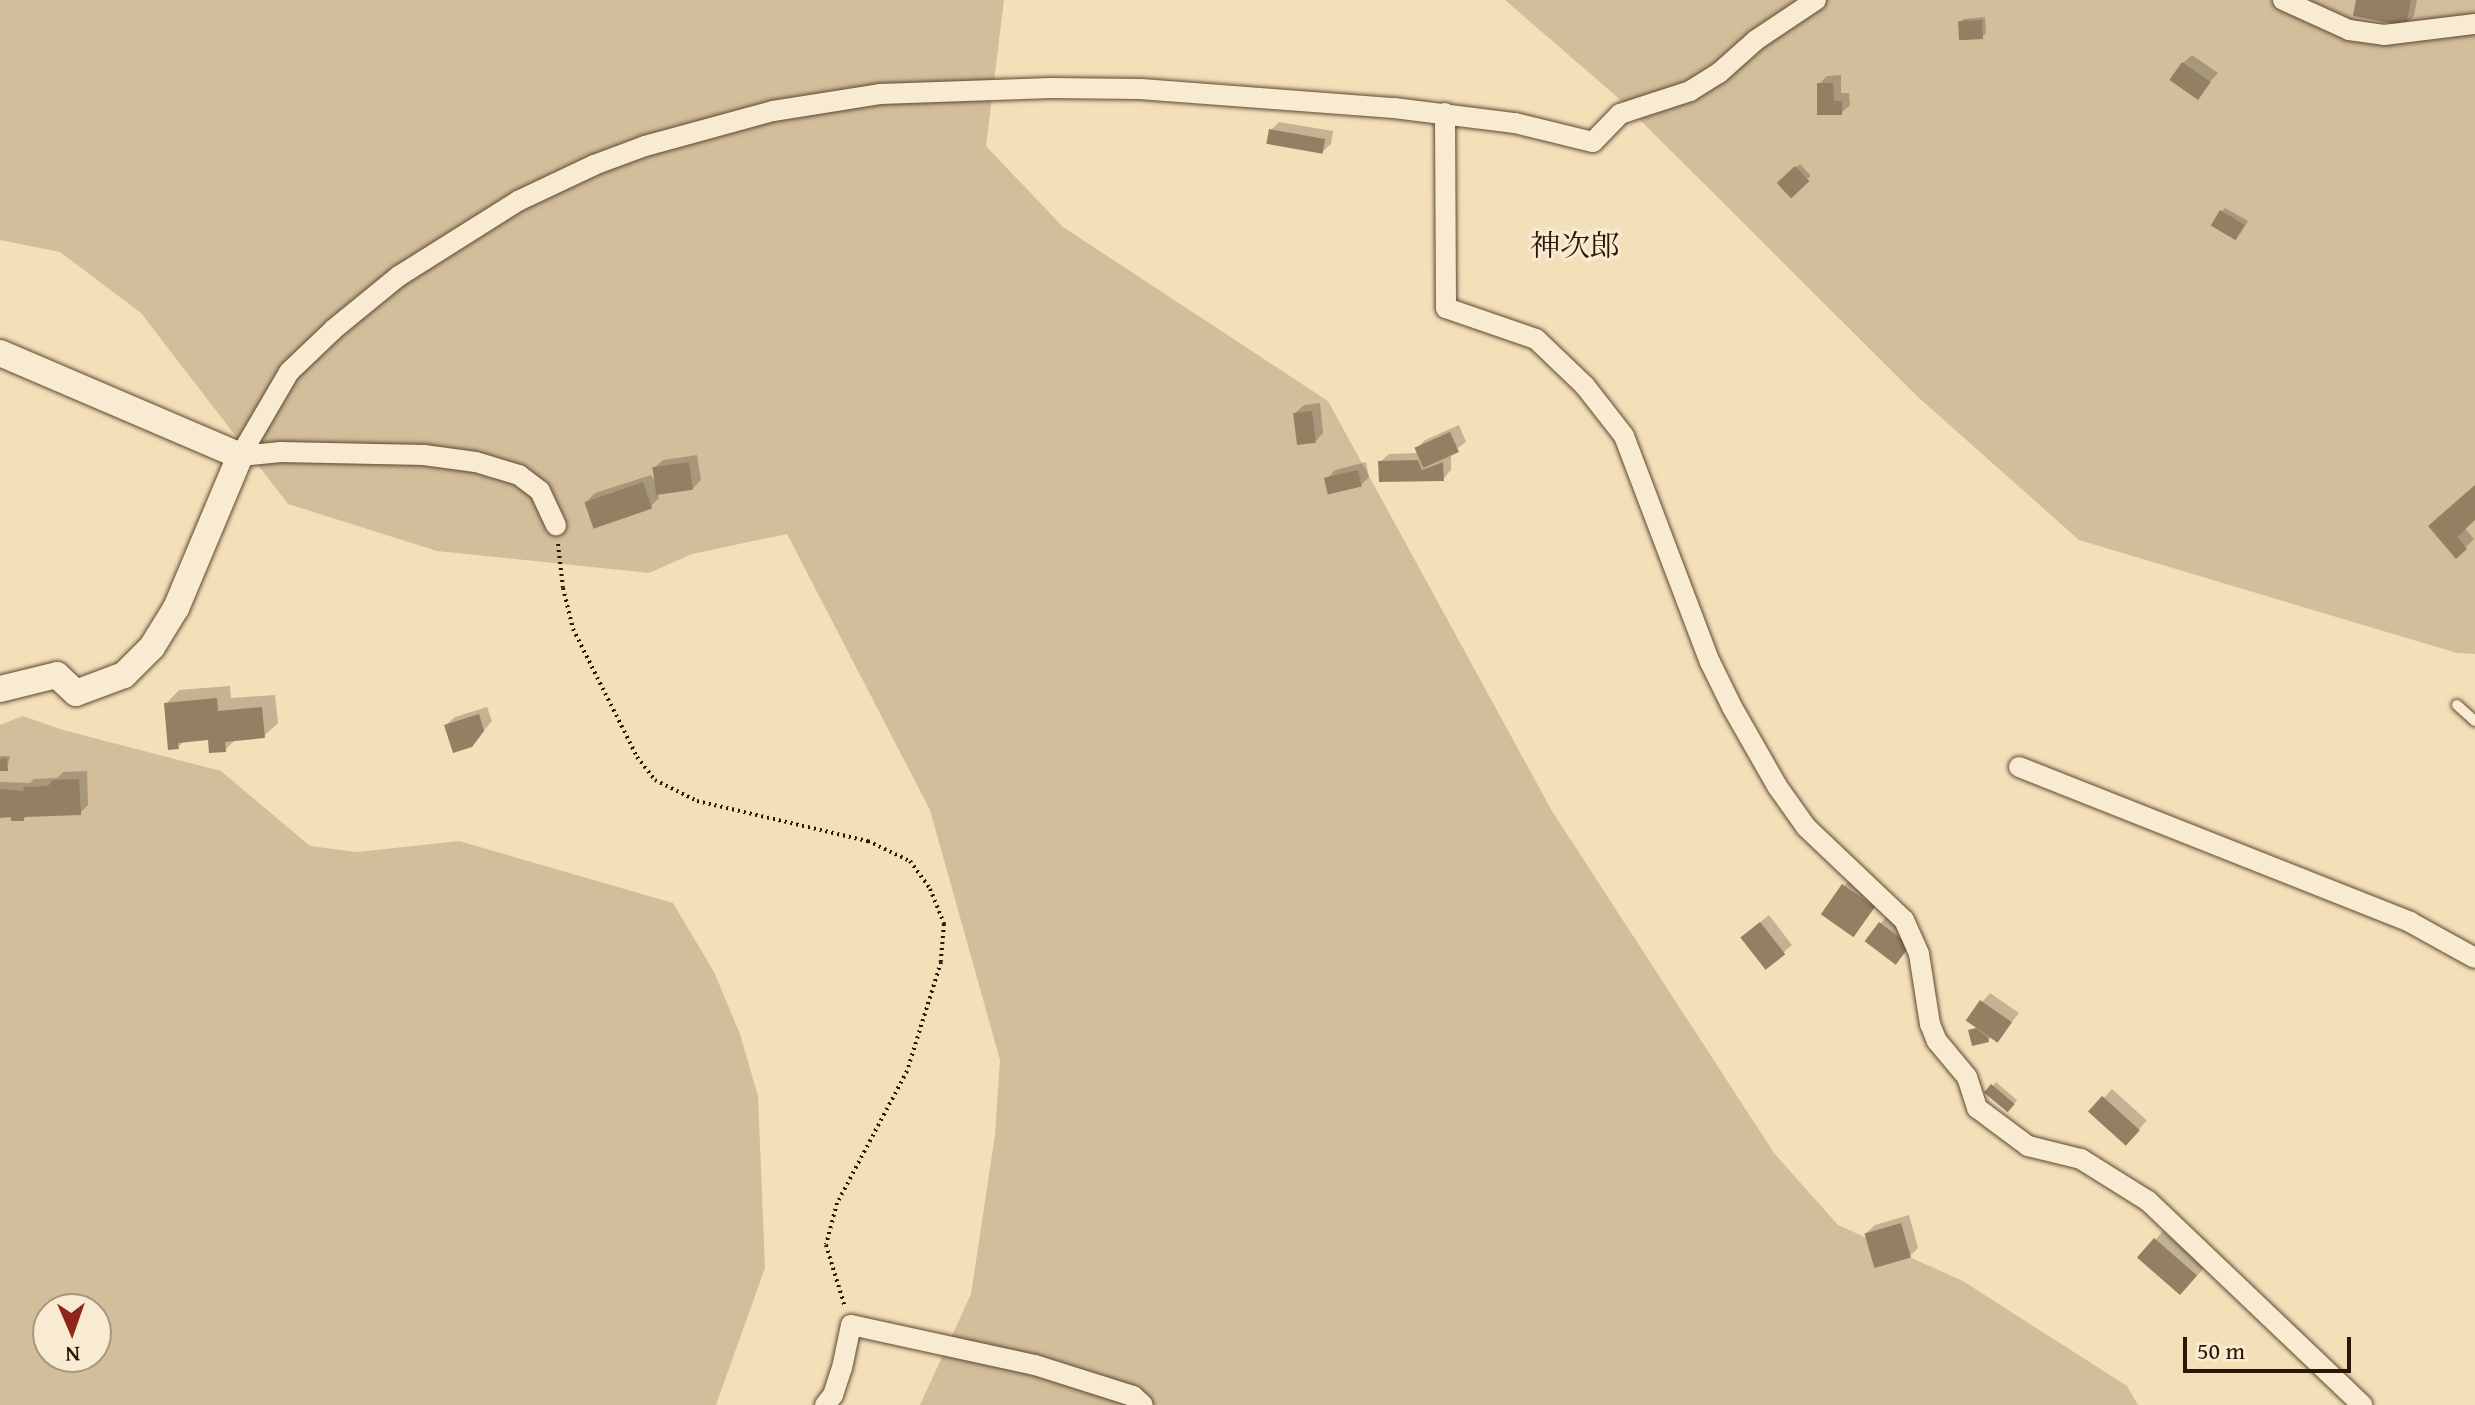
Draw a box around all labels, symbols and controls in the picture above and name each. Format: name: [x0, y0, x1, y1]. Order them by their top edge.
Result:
district label: 神次郎: [1530, 227, 1620, 263]
north arrow: [32, 1293, 112, 1373]
scale bar: [2187, 1321, 2355, 1371]
text: 50 m: [2197, 1333, 2245, 1368]
text: N: [65, 1339, 81, 1371]

